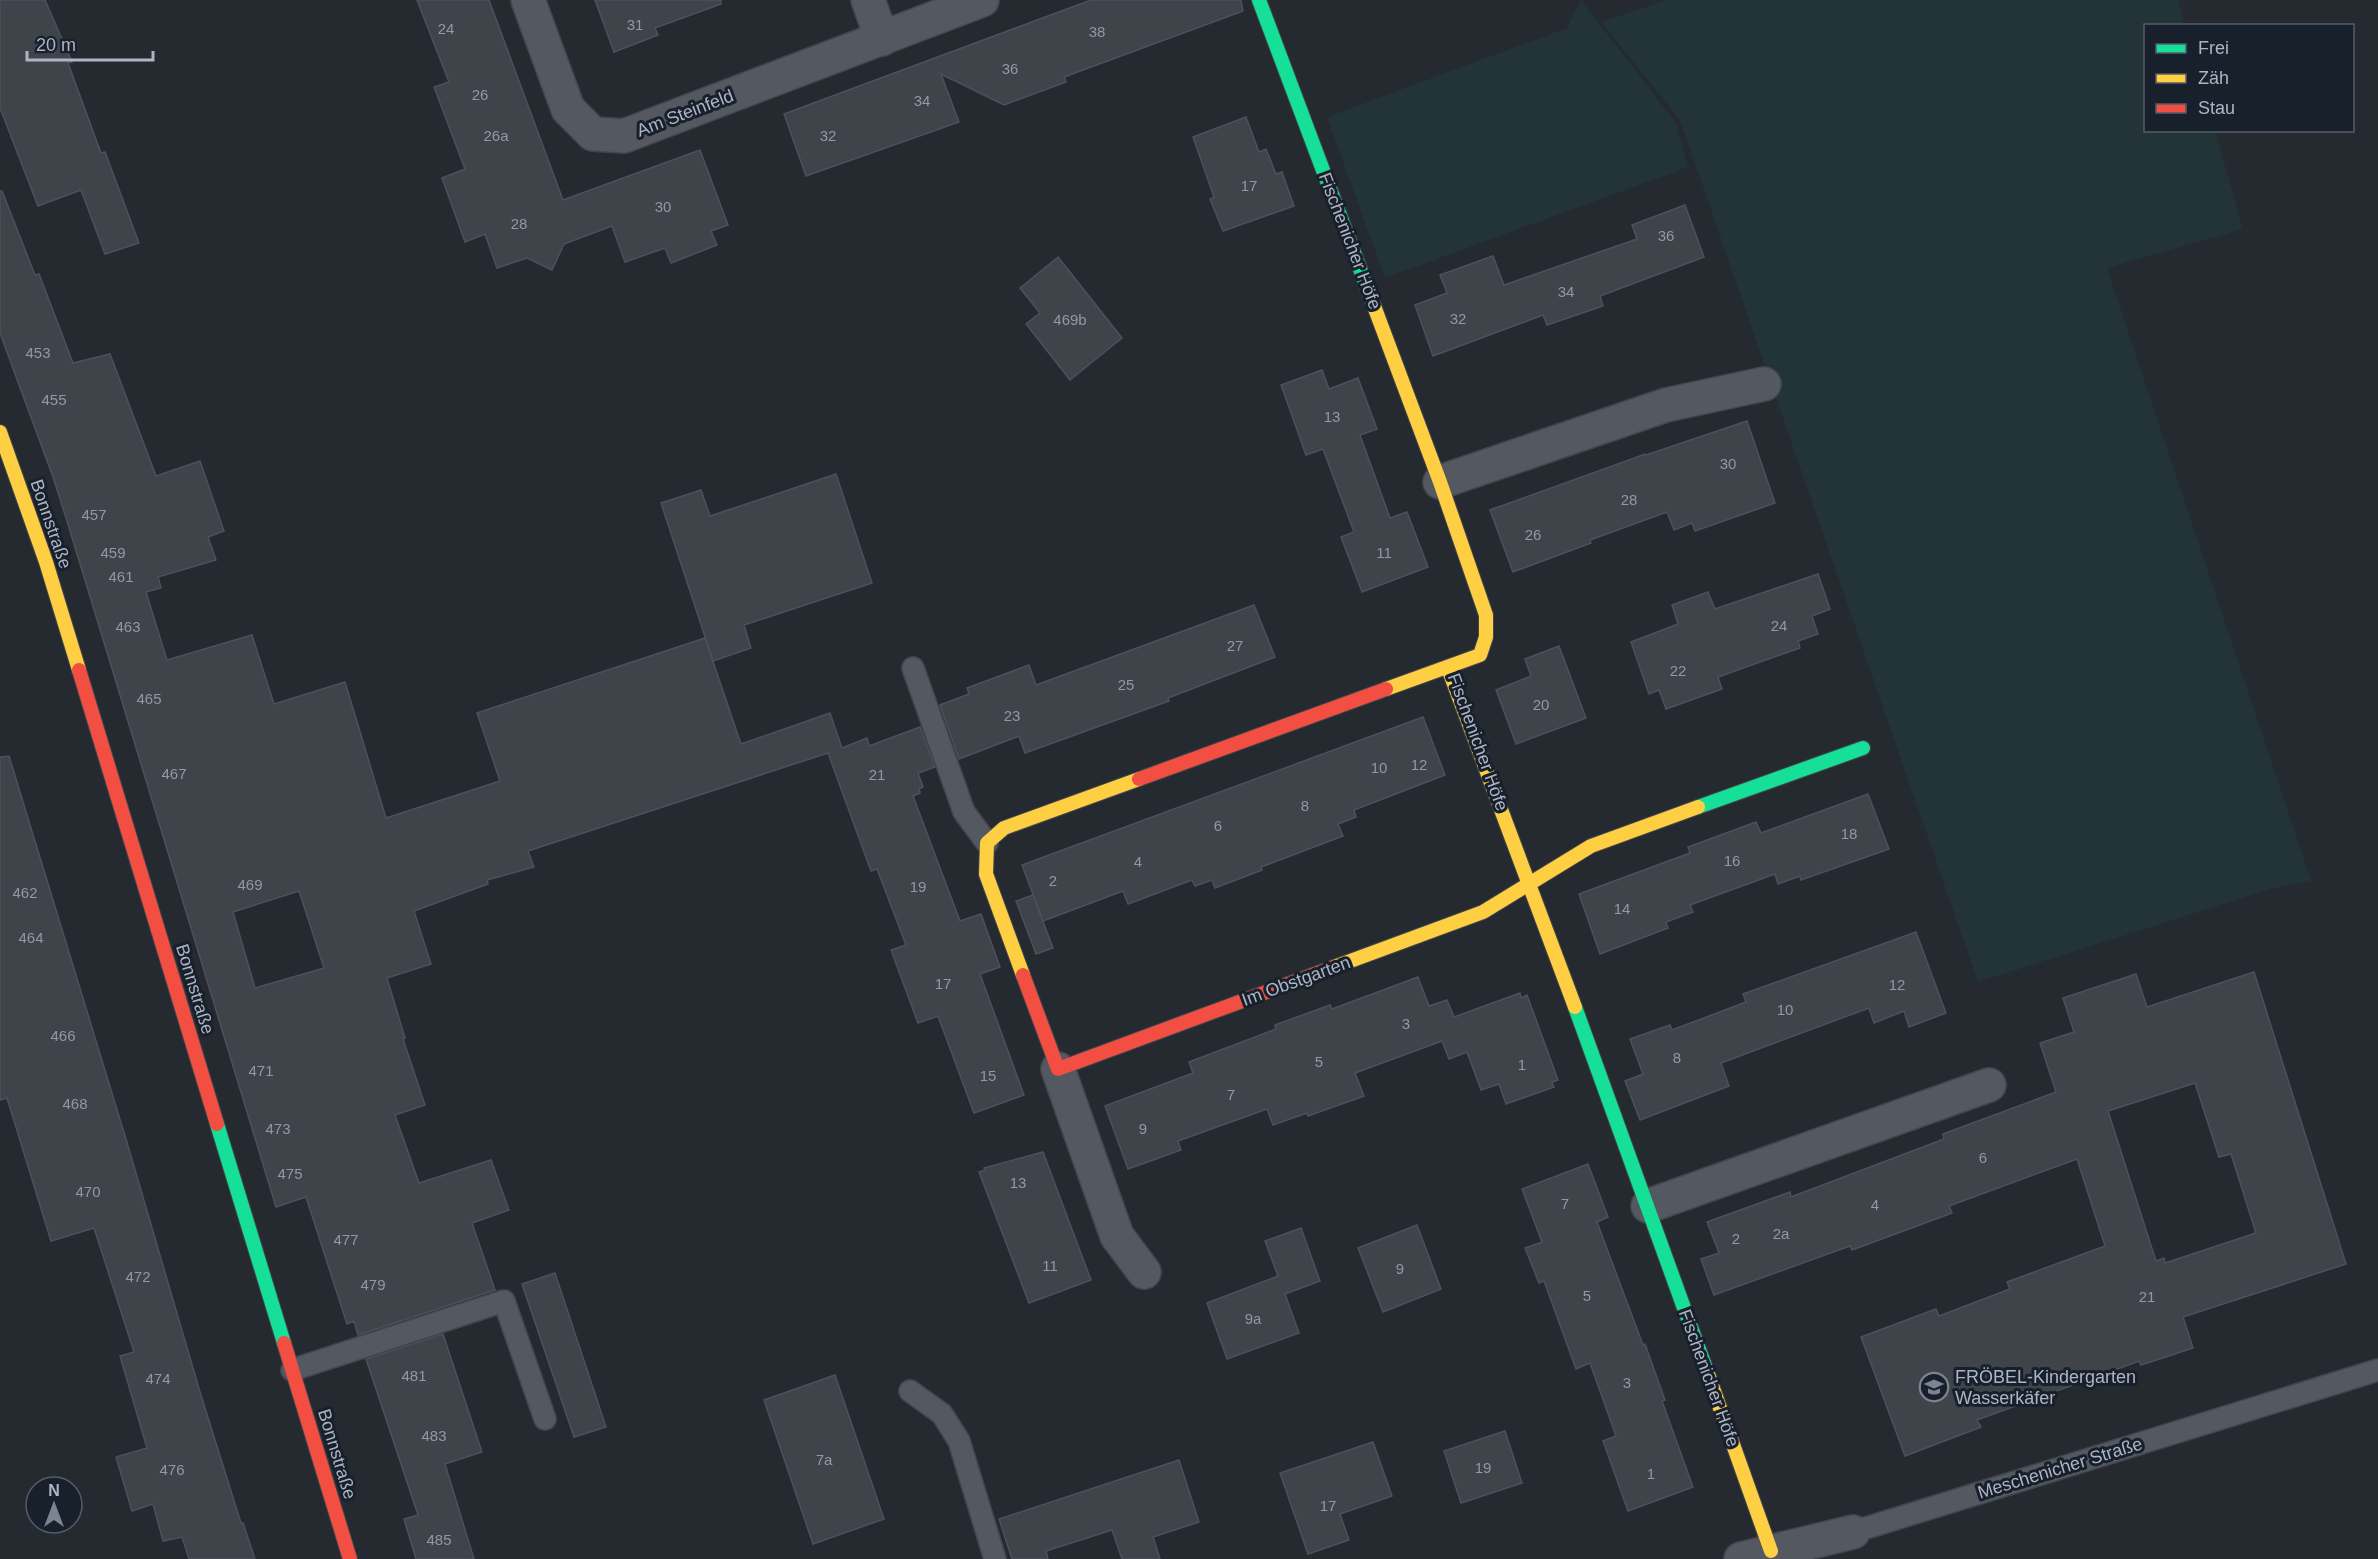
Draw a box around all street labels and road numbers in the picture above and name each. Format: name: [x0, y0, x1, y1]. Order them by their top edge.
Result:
street label: Am Steinfeld: [634, 85, 736, 141]
street label: Fischenicher Höfe: [1315, 170, 1385, 312]
street label: Bonnstraße: [26, 477, 76, 571]
street label: Fischenicher Höfe: [1444, 670, 1512, 814]
street label: Bonnstraße: [172, 942, 218, 1036]
street label: Im Obstgarten: [1239, 952, 1353, 1010]
street label: Fischenicher Höfe: [1675, 1306, 1743, 1450]
street label: Bonnstraße: [314, 1407, 360, 1501]
street label: Meschenicher Straße: [1975, 1433, 2145, 1503]

